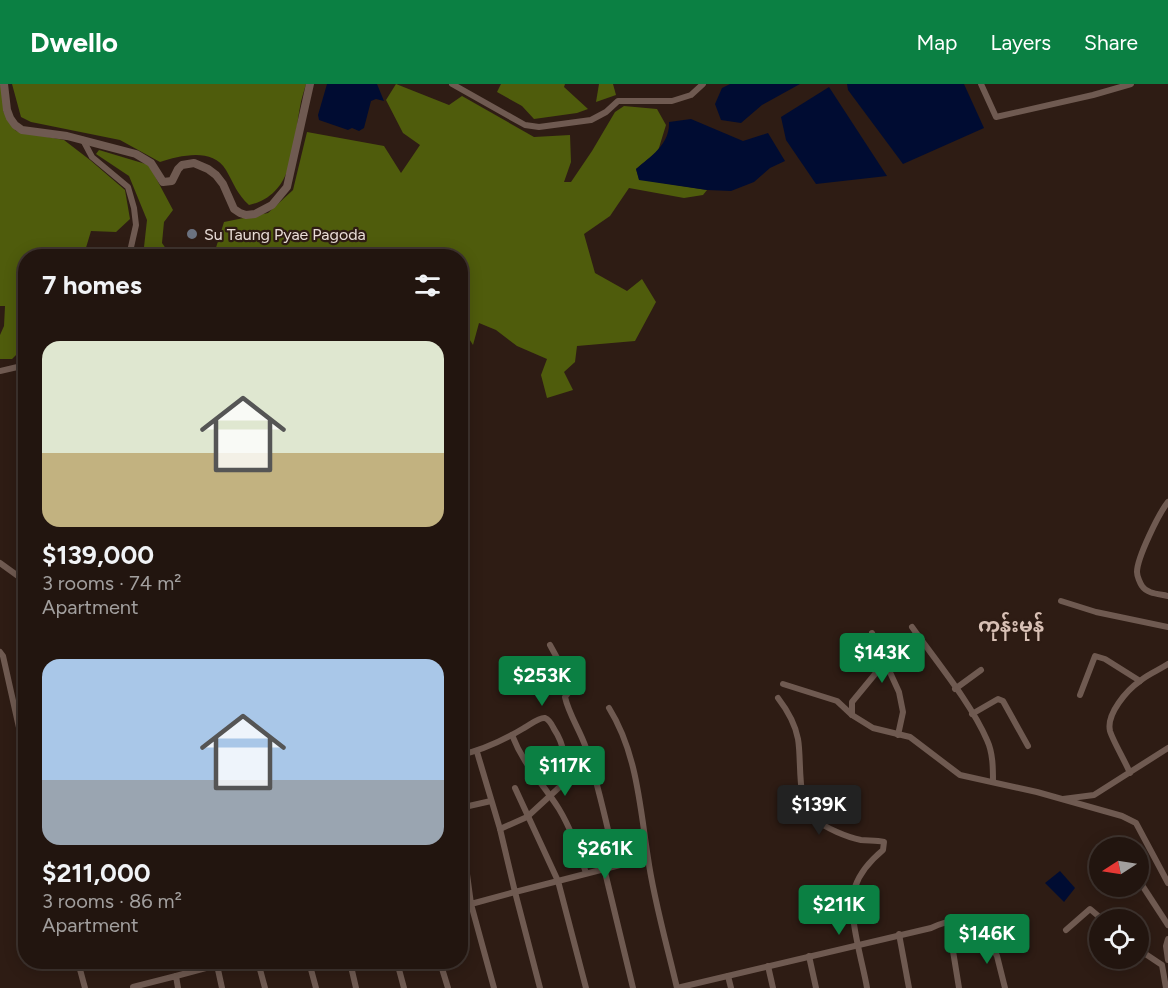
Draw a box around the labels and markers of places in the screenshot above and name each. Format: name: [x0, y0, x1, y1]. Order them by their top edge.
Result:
place label: Su Taung Pyae Pagoda: [204, 225, 366, 244]
marker: Su Taung Pyae Pagoda: [185, 227, 199, 241]
pin: $143K: [840, 633, 924, 684]
pin: $253K: [500, 656, 584, 707]
pin: $117K: [523, 746, 607, 797]
pin: $139K: [777, 785, 861, 836]
pin: $261K: [563, 829, 647, 880]
pin: $211K: [797, 885, 881, 936]
pin: $146K: [945, 914, 1029, 965]

